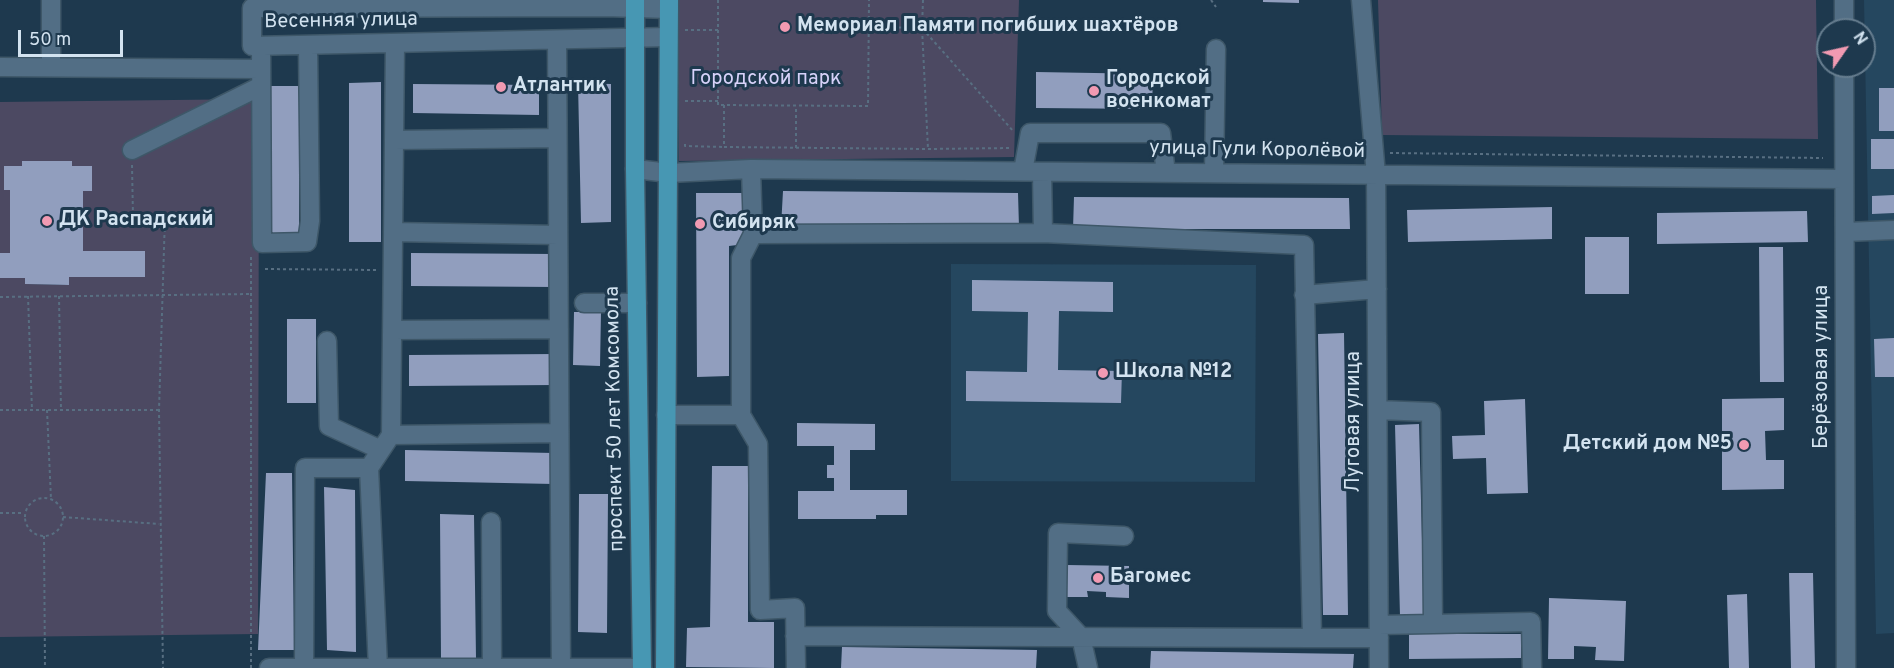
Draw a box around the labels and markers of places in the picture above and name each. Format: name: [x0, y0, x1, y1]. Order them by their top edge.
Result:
place label: Мемориал Памяти погибших шахтёров: [797, 15, 1179, 39]
marker: Мемориал Памяти погибших шахтёров: [778, 20, 792, 34]
place label: Городской военкомат: [1106, 68, 1211, 115]
place label: Атлантик: [513, 75, 607, 99]
marker: Атлантик: [494, 80, 508, 94]
marker: Городской военкомат: [1087, 84, 1101, 98]
place label: ДК Распадский: [59, 209, 214, 233]
place label: Сибиряк: [712, 212, 796, 236]
marker: ДК Распадский: [40, 214, 54, 228]
marker: Сибиряк: [693, 217, 707, 231]
place label: Школа №12: [1115, 361, 1232, 385]
marker: Школа №12: [1096, 366, 1110, 380]
place label: Детский дом №5: [1563, 433, 1732, 457]
marker: Детский дом №5: [1737, 438, 1751, 452]
place label: Багомес: [1110, 566, 1192, 590]
marker: Багомес: [1091, 571, 1105, 585]

